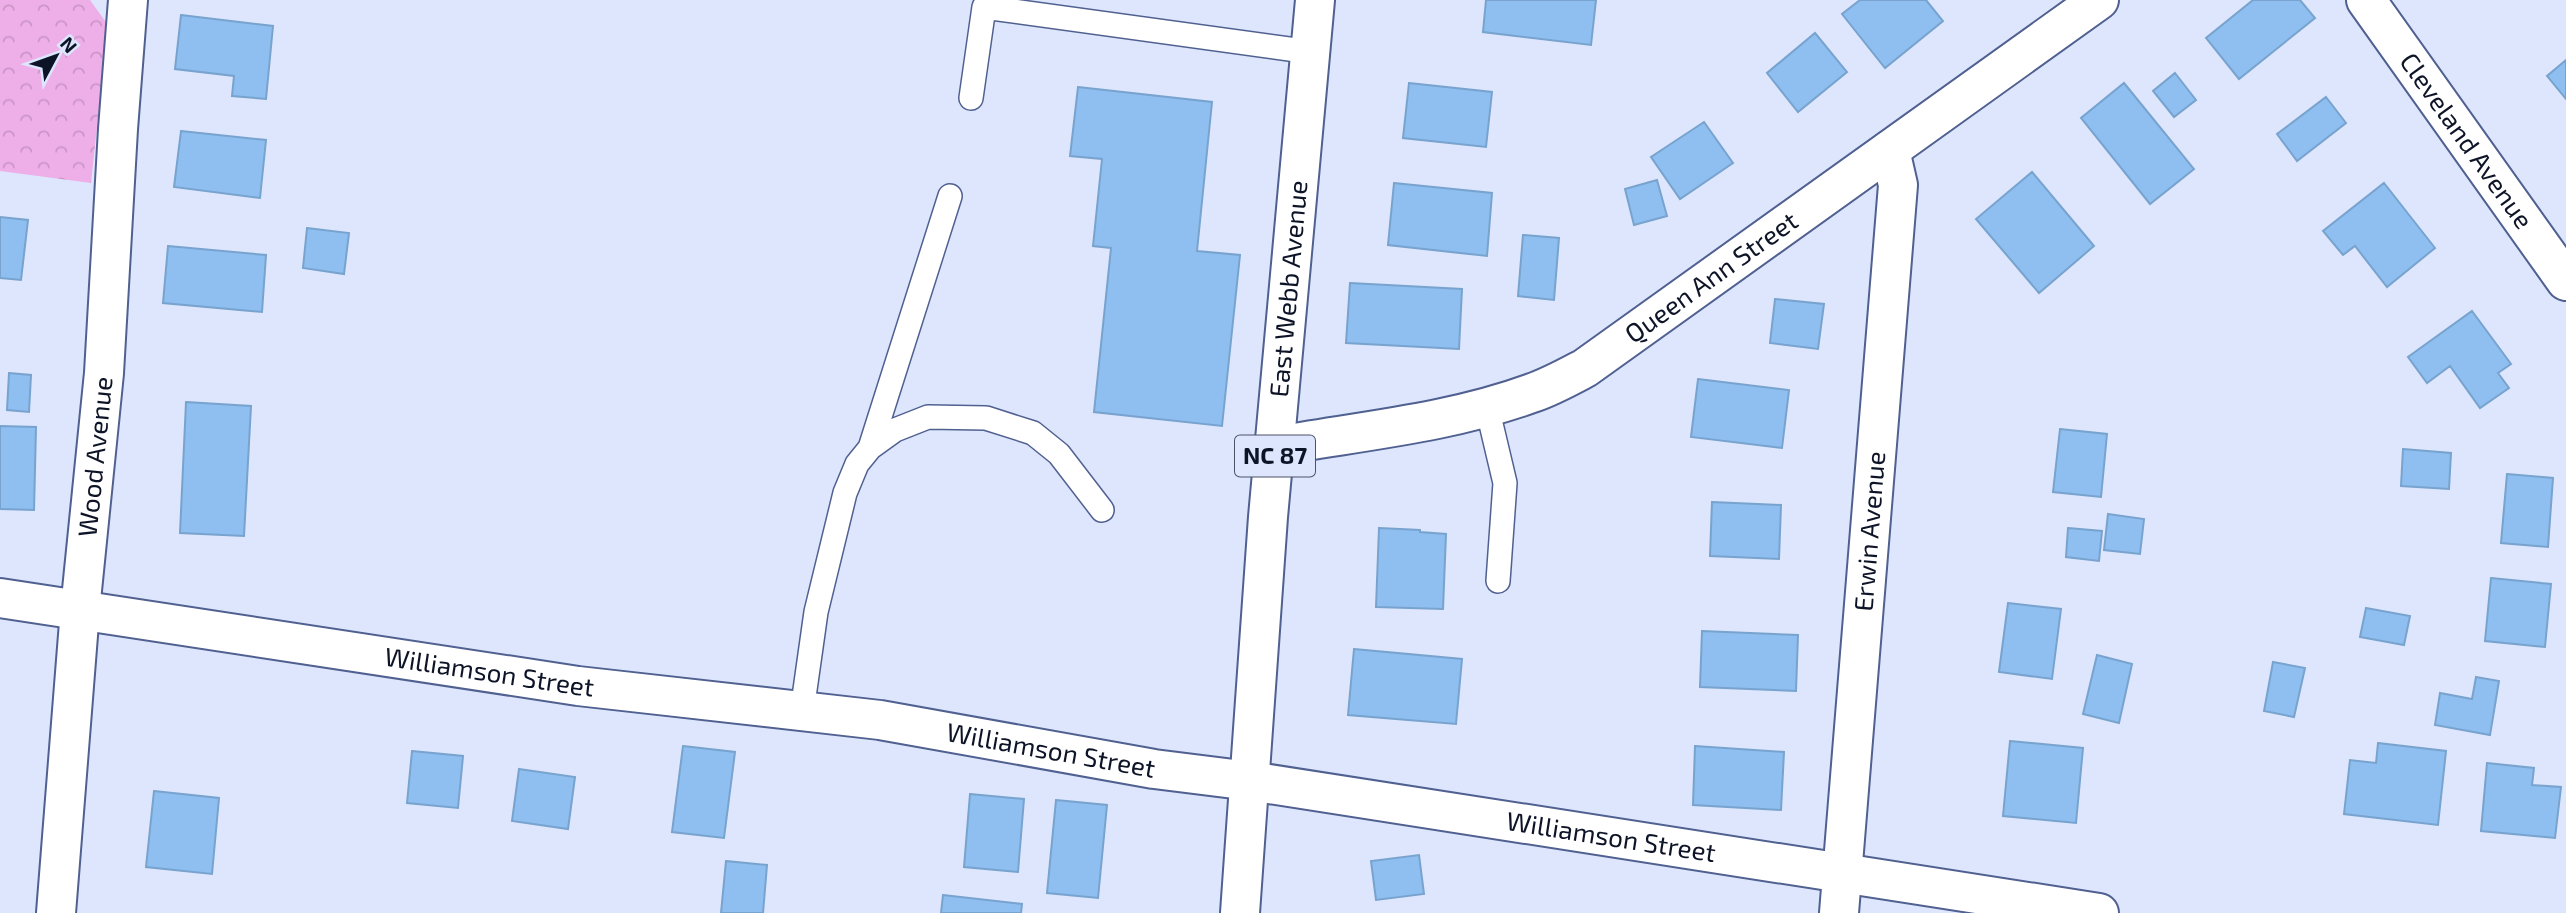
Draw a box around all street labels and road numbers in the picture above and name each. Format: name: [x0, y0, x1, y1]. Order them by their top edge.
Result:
street label: Cleveland Avenue: [2394, 46, 2541, 234]
street label: East Webb Avenue: [1262, 179, 1313, 399]
street label: Queen Ann Street: [1618, 204, 1803, 349]
street label: Wood Avenue: [70, 375, 118, 538]
road number: NC 87: [1235, 435, 1315, 476]
street label: Erwin Avenue: [1847, 450, 1890, 612]
street label: Williamson Street: [383, 640, 596, 702]
street label: Williamson Street: [944, 715, 1158, 783]
street label: Williamson Street: [1504, 804, 1718, 867]

